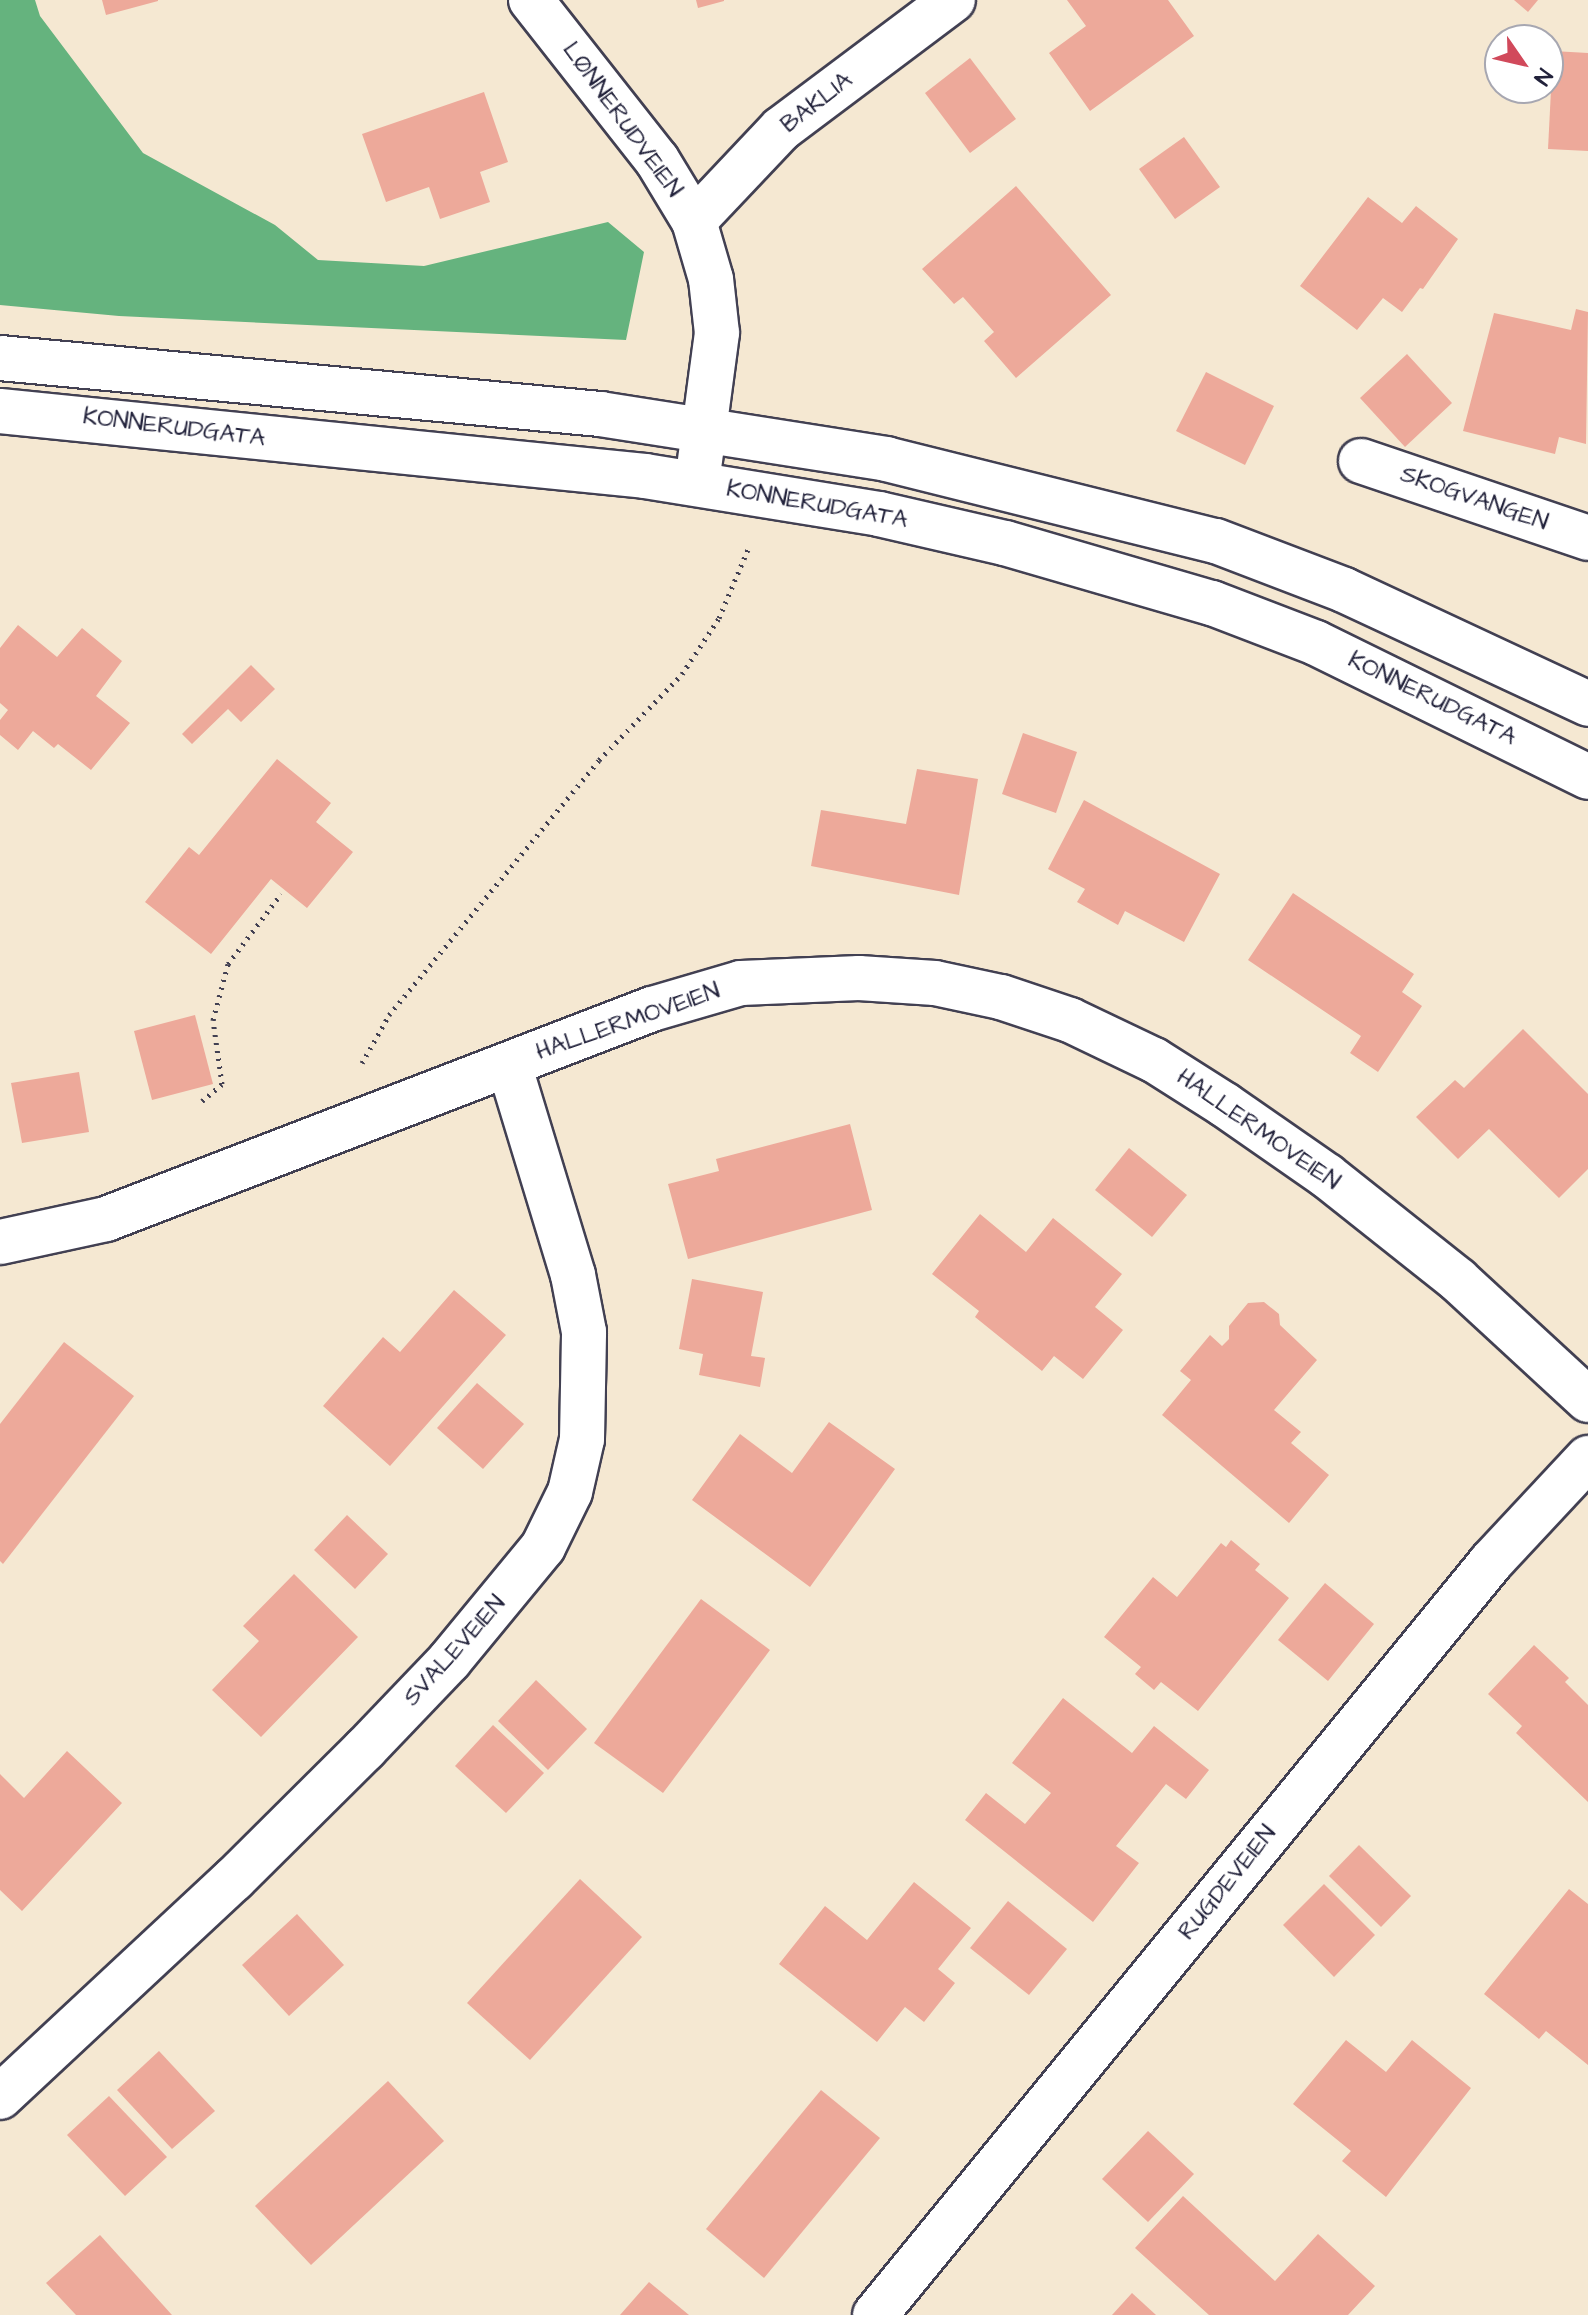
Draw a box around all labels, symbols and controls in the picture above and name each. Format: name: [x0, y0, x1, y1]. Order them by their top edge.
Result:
north arrow: [1484, 24, 1564, 104]
street label: LØNNERUDVEIEN: [556, 37, 688, 203]
text: N: [1526, 62, 1559, 91]
street label: BAKLIA: [776, 66, 858, 140]
street label: KONNERUDGATA: [81, 403, 267, 453]
street label: SKOGVANGEN: [1397, 460, 1551, 538]
street label: KONNERUDGATA: [724, 475, 910, 535]
street label: KONNERUDGATA: [1343, 646, 1521, 752]
street label: HALLERMOVEIEN: [532, 977, 724, 1067]
street label: HALLERMOVEIEN: [1171, 1063, 1345, 1197]
street label: SVALEVEIEN: [398, 1590, 512, 1712]
street label: RUGDEVEIEN: [1173, 1820, 1283, 1946]

